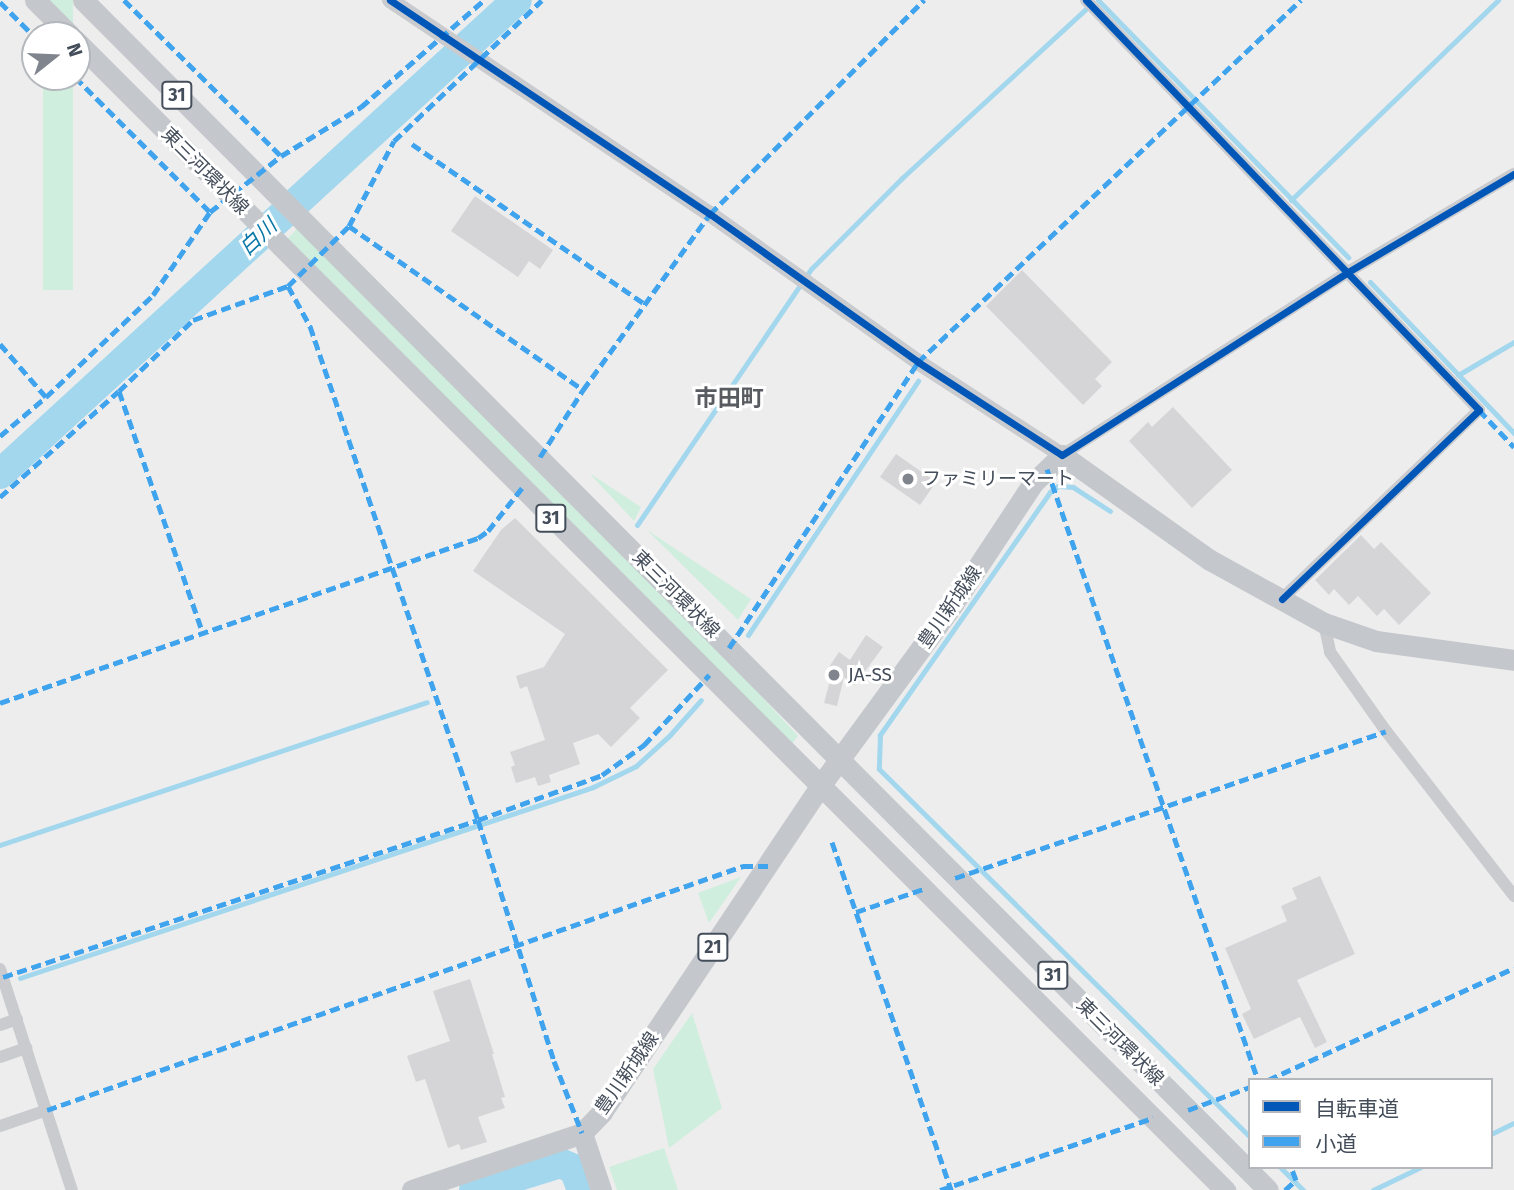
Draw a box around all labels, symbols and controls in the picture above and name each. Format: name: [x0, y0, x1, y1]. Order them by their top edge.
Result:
north arrow: [21, 21, 91, 91]
text: N: [62, 40, 87, 60]
road number: 31: [161, 80, 193, 110]
street label: 東三河環状線: [157, 123, 253, 219]
water label: 白川: [234, 213, 282, 261]
district label: 市田町: [695, 384, 763, 412]
place label: ファミリーマート: [922, 468, 1074, 490]
marker: ファミリーマート: [900, 471, 916, 487]
road number: 31: [535, 504, 567, 532]
street label: 東三河環状線: [628, 546, 724, 642]
street label: 豊川新城線: [913, 562, 987, 652]
place label: JA-SS: [848, 664, 892, 686]
marker: JA-SS: [826, 667, 842, 683]
road number: 21: [697, 932, 729, 962]
road number: 31: [1037, 960, 1069, 990]
street label: 東三河環状線: [1072, 994, 1168, 1090]
street label: 豊川新城線: [590, 1028, 664, 1118]
legend: [1248, 1078, 1493, 1169]
text: 自転車道: [1315, 1096, 1399, 1122]
text: 小道: [1315, 1131, 1357, 1157]

